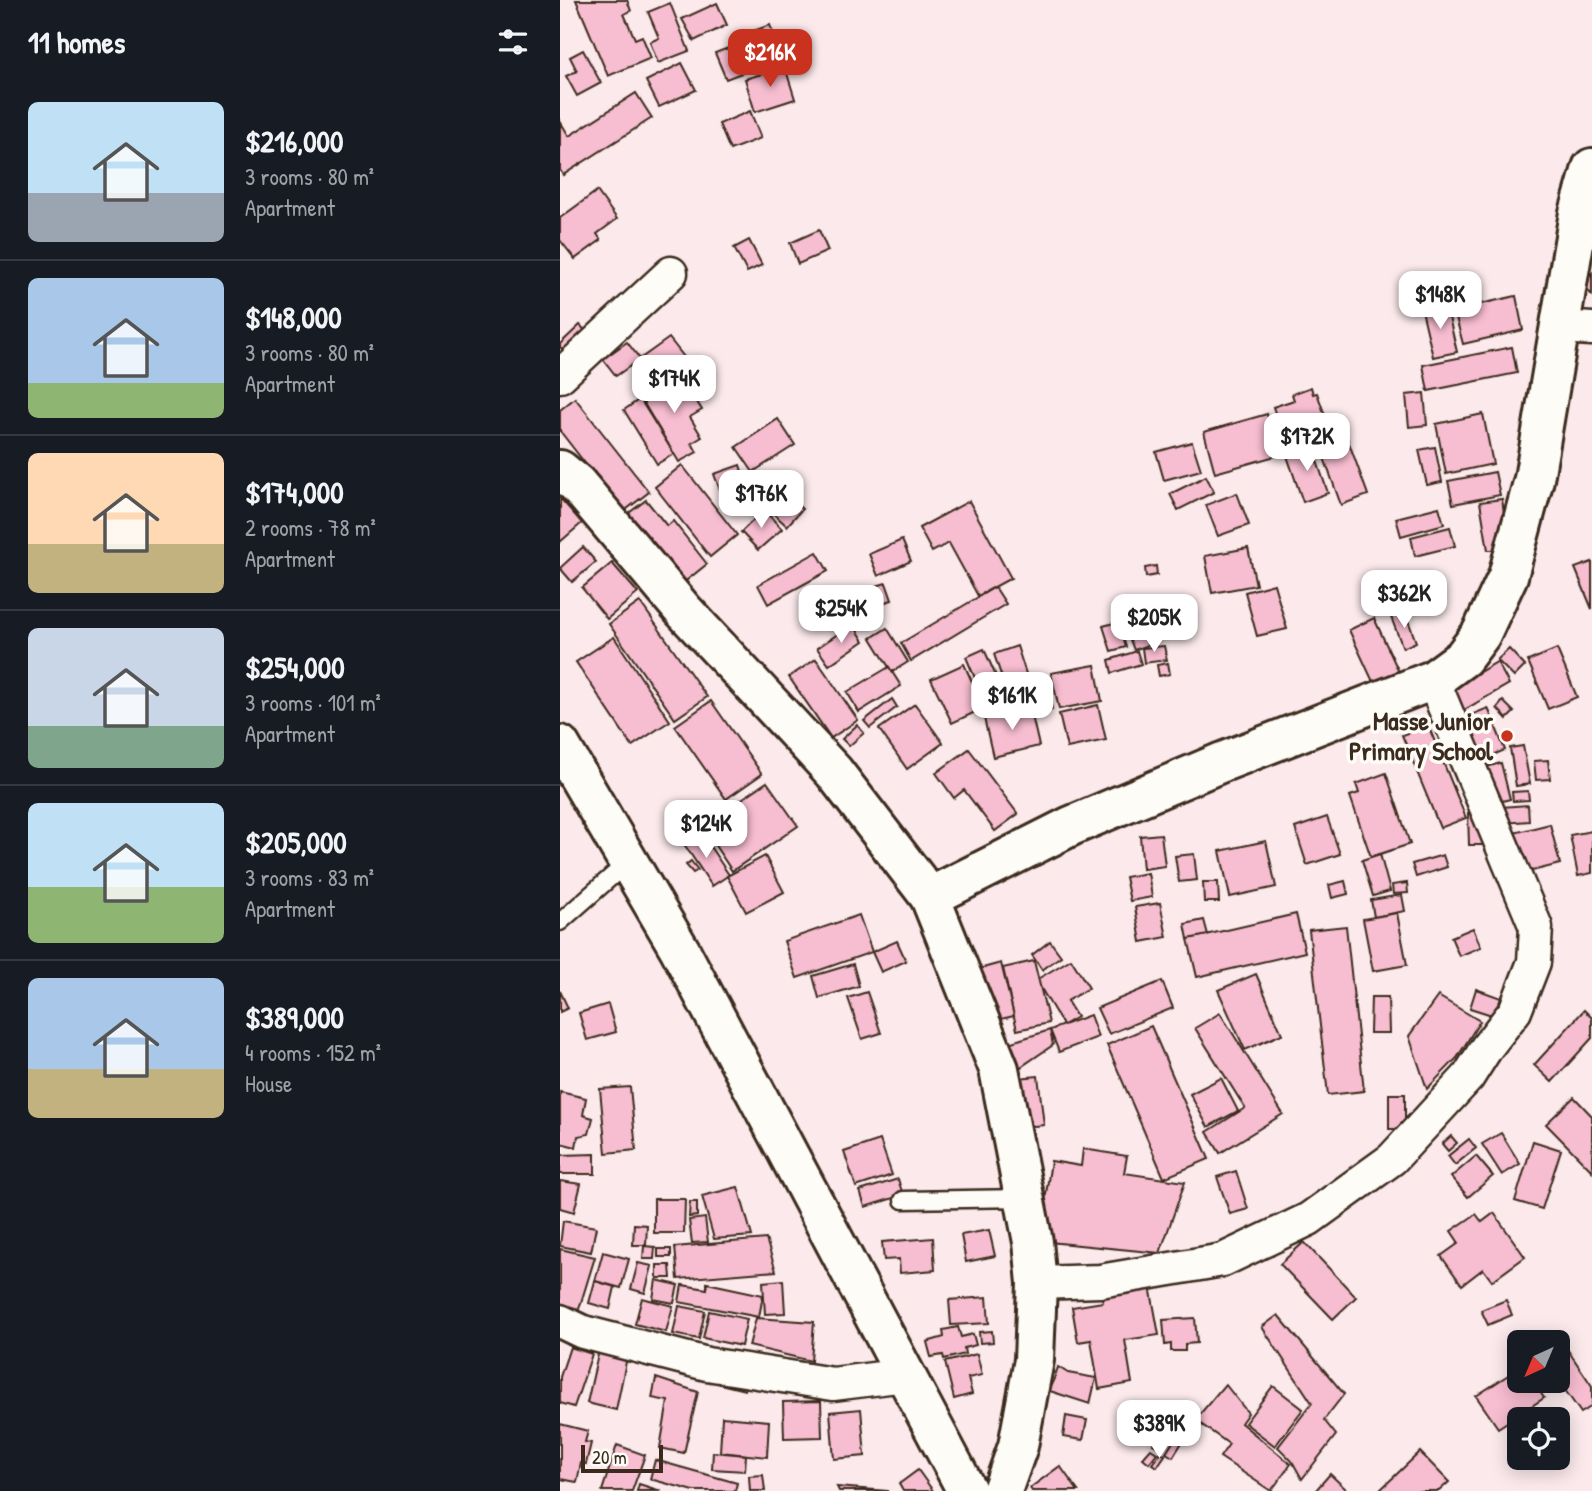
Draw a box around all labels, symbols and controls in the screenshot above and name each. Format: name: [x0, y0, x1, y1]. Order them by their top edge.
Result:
text: 11 homes: [28, 22, 125, 62]
icon: filters: [494, 23, 532, 61]
pin: $216K: [721, 29, 819, 89]
text: $216K: [744, 36, 796, 67]
text: $216,000: [245, 121, 344, 161]
icon: home: [84, 130, 168, 214]
text: 3 rooms · 80 m²: [245, 161, 374, 192]
text: Apartment: [245, 192, 335, 223]
pin: $148K: [1391, 272, 1489, 331]
text: $148K: [1415, 278, 1465, 309]
text: $148,000: [245, 297, 342, 337]
icon: home: [84, 306, 168, 390]
text: 3 rooms · 80 m²: [245, 337, 374, 368]
pin: $174K: [625, 356, 723, 415]
text: $174K: [648, 362, 700, 393]
text: Apartment: [245, 368, 335, 399]
pin: $172K: [1258, 414, 1356, 473]
text: $172K: [1280, 420, 1334, 451]
pin: $176K: [712, 470, 810, 530]
text: $174,000: [245, 472, 344, 512]
text: $176K: [735, 477, 787, 508]
icon: home: [84, 481, 168, 565]
text: 2 rooms · 78 m²: [245, 512, 376, 543]
text: Apartment: [245, 543, 335, 574]
pin: $362K: [1355, 570, 1453, 630]
text: $362K: [1377, 577, 1431, 608]
pin: $254K: [792, 586, 890, 645]
text: $254K: [815, 592, 867, 623]
pin: $205K: [1105, 594, 1203, 654]
text: $205K: [1127, 601, 1181, 632]
text: $254,000: [245, 647, 345, 687]
icon: home: [84, 656, 168, 740]
pin: $161K: [963, 672, 1061, 732]
text: $161K: [987, 679, 1037, 710]
text: 3 rooms · 101 m²: [245, 687, 381, 718]
place label: Masse Junior Primary School: [1349, 703, 1494, 769]
text: Apartment: [245, 718, 335, 749]
marker: Masse Junior Primary School: [1499, 728, 1515, 744]
pin: $124K: [657, 800, 755, 860]
text: $124K: [680, 807, 732, 838]
text: $205,000: [245, 822, 347, 862]
icon: home: [84, 831, 168, 915]
text: 3 rooms · 83 m²: [245, 862, 374, 893]
text: Apartment: [245, 893, 335, 924]
text: $389,000: [245, 997, 344, 1037]
icon: home: [84, 1006, 168, 1090]
text: 4 rooms · 152 m²: [245, 1037, 381, 1068]
text: House: [245, 1068, 292, 1099]
north arrow: [1507, 1330, 1570, 1393]
map controls: [1507, 1330, 1570, 1470]
pin: $389K: [1110, 1400, 1208, 1460]
text: $389K: [1133, 1407, 1185, 1438]
button: locate: [1507, 1407, 1570, 1470]
scale bar: [581, 1442, 663, 1474]
text: 20 m: [592, 1444, 627, 1470]

